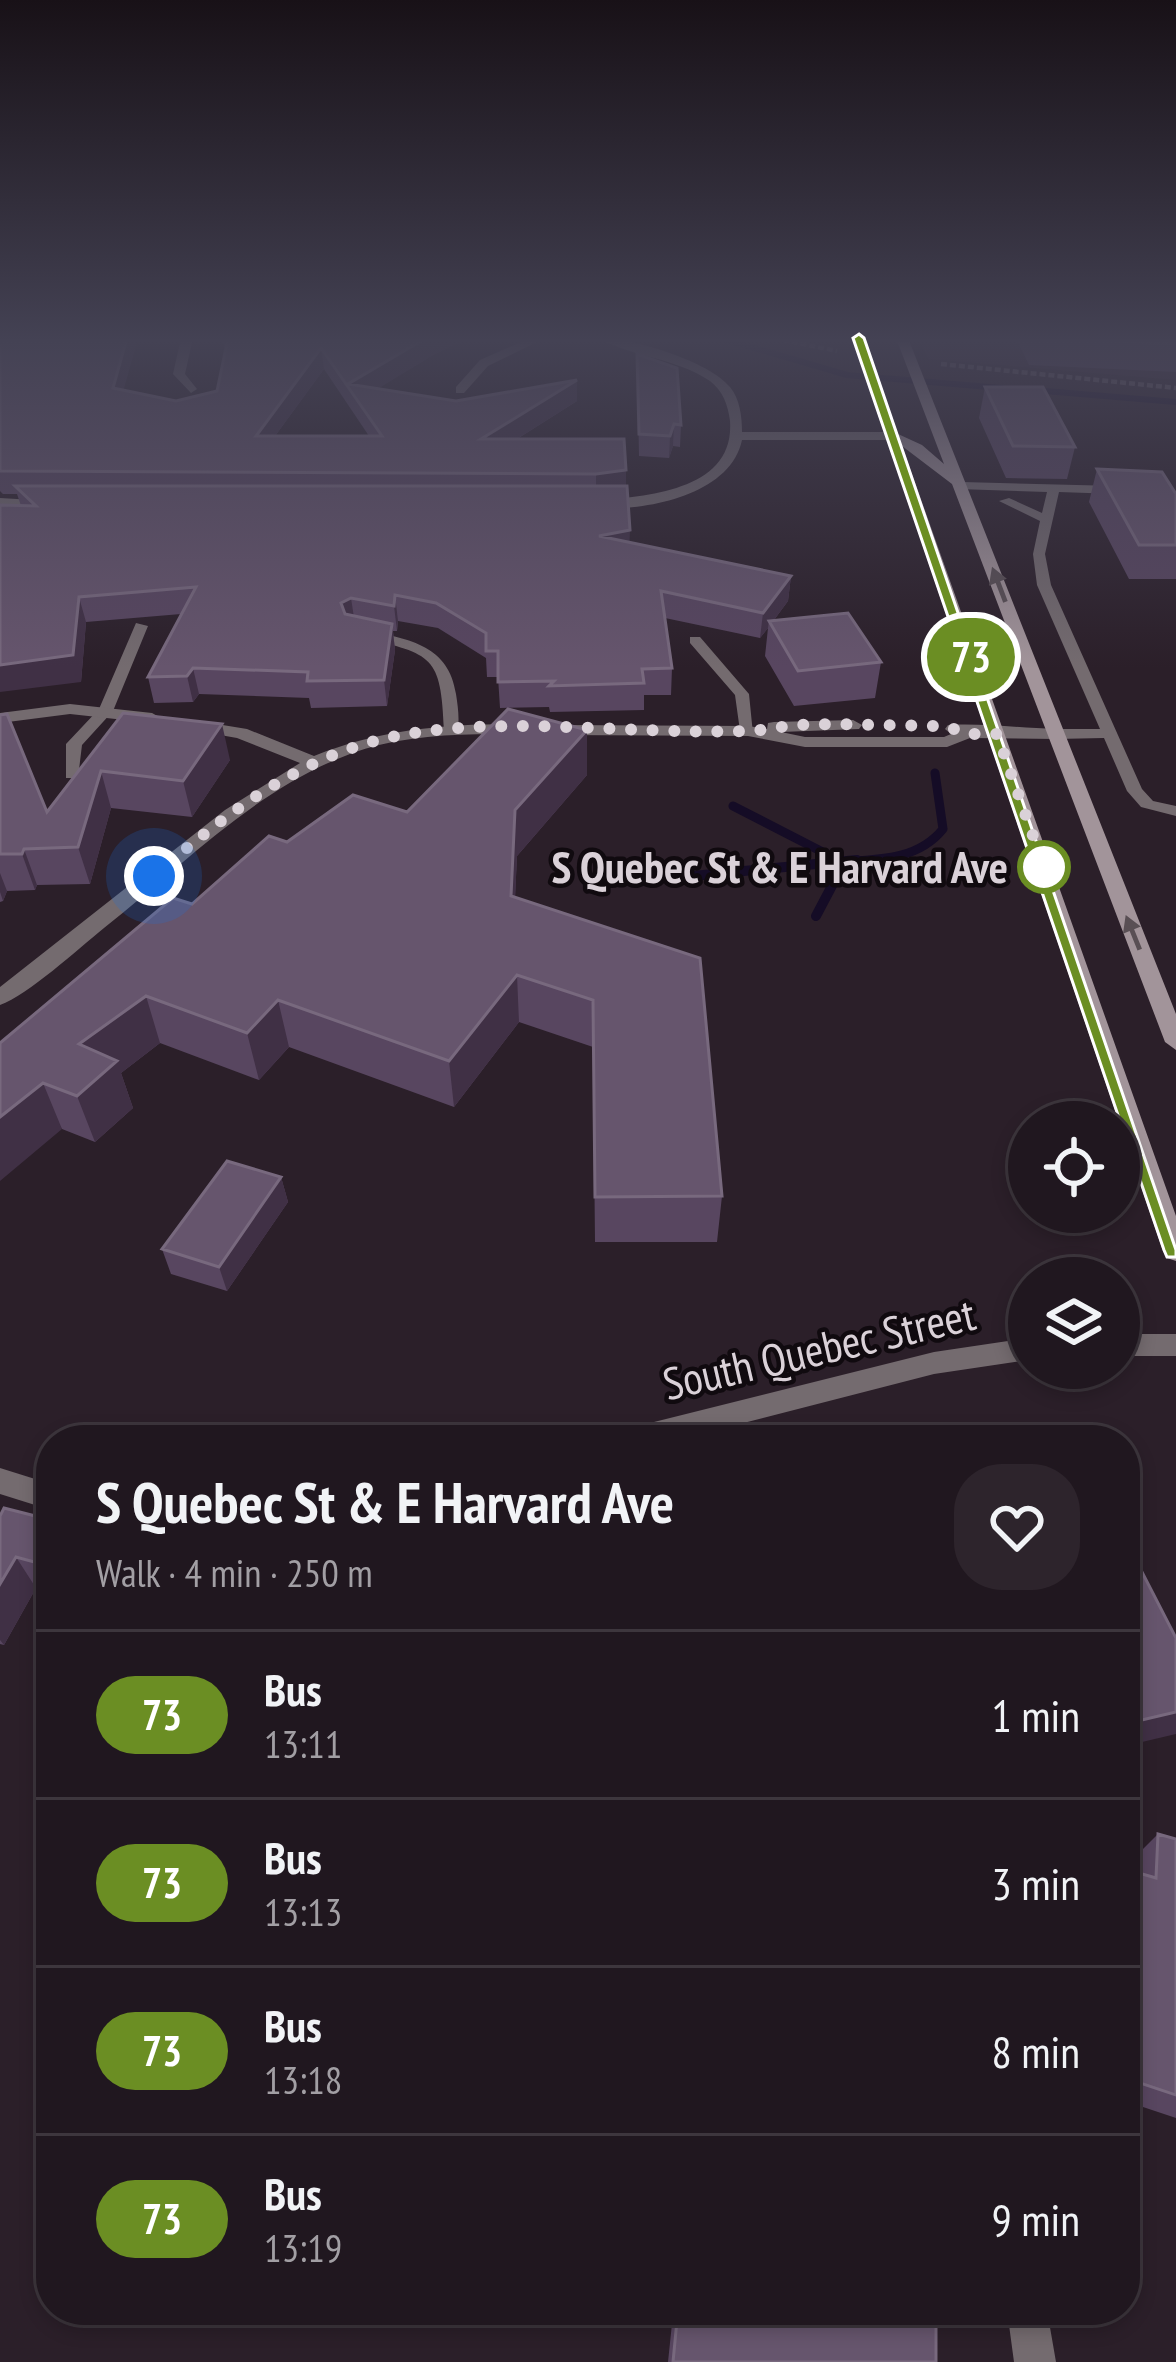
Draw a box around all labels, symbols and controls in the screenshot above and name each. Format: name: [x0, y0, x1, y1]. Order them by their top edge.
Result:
one-way arrow: [989, 567, 1008, 603]
line badge: 73: [917, 618, 1025, 696]
text: 73: [951, 629, 991, 684]
place label: S Quebec St & E Harvard Ave: [551, 837, 1008, 895]
marker: S Quebec St & E Harvard Ave: [1019, 842, 1069, 892]
your location: [124, 846, 184, 906]
one-way arrow: [1123, 915, 1142, 951]
map controls: [1008, 1101, 1140, 1389]
button: locate: [1008, 1101, 1140, 1233]
button: layers: [1008, 1257, 1140, 1389]
street label: South Quebec Street: [657, 1284, 981, 1412]
button: heart: [954, 1464, 1080, 1590]
text: S Quebec St & E Harvard Ave: [96, 1465, 674, 1539]
text: Walk · 4 min · 250 m: [96, 1547, 373, 1598]
text: Bus: [264, 1660, 322, 1718]
text: 1 min: [991, 1686, 1080, 1744]
text: 73: [142, 1687, 182, 1742]
text: 13:11: [264, 1718, 342, 1769]
text: Bus: [264, 1828, 322, 1886]
text: 3 min: [991, 1854, 1080, 1912]
text: 73: [142, 1855, 182, 1910]
text: 13:13: [264, 1886, 342, 1937]
text: Bus: [264, 1996, 322, 2054]
text: 8 min: [991, 2022, 1080, 2080]
text: 73: [142, 2023, 182, 2078]
text: 13:18: [264, 2054, 342, 2105]
text: Bus: [264, 2164, 322, 2222]
text: 9 min: [991, 2190, 1080, 2248]
text: 73: [142, 2191, 182, 2246]
text: 13:19: [264, 2222, 342, 2273]

